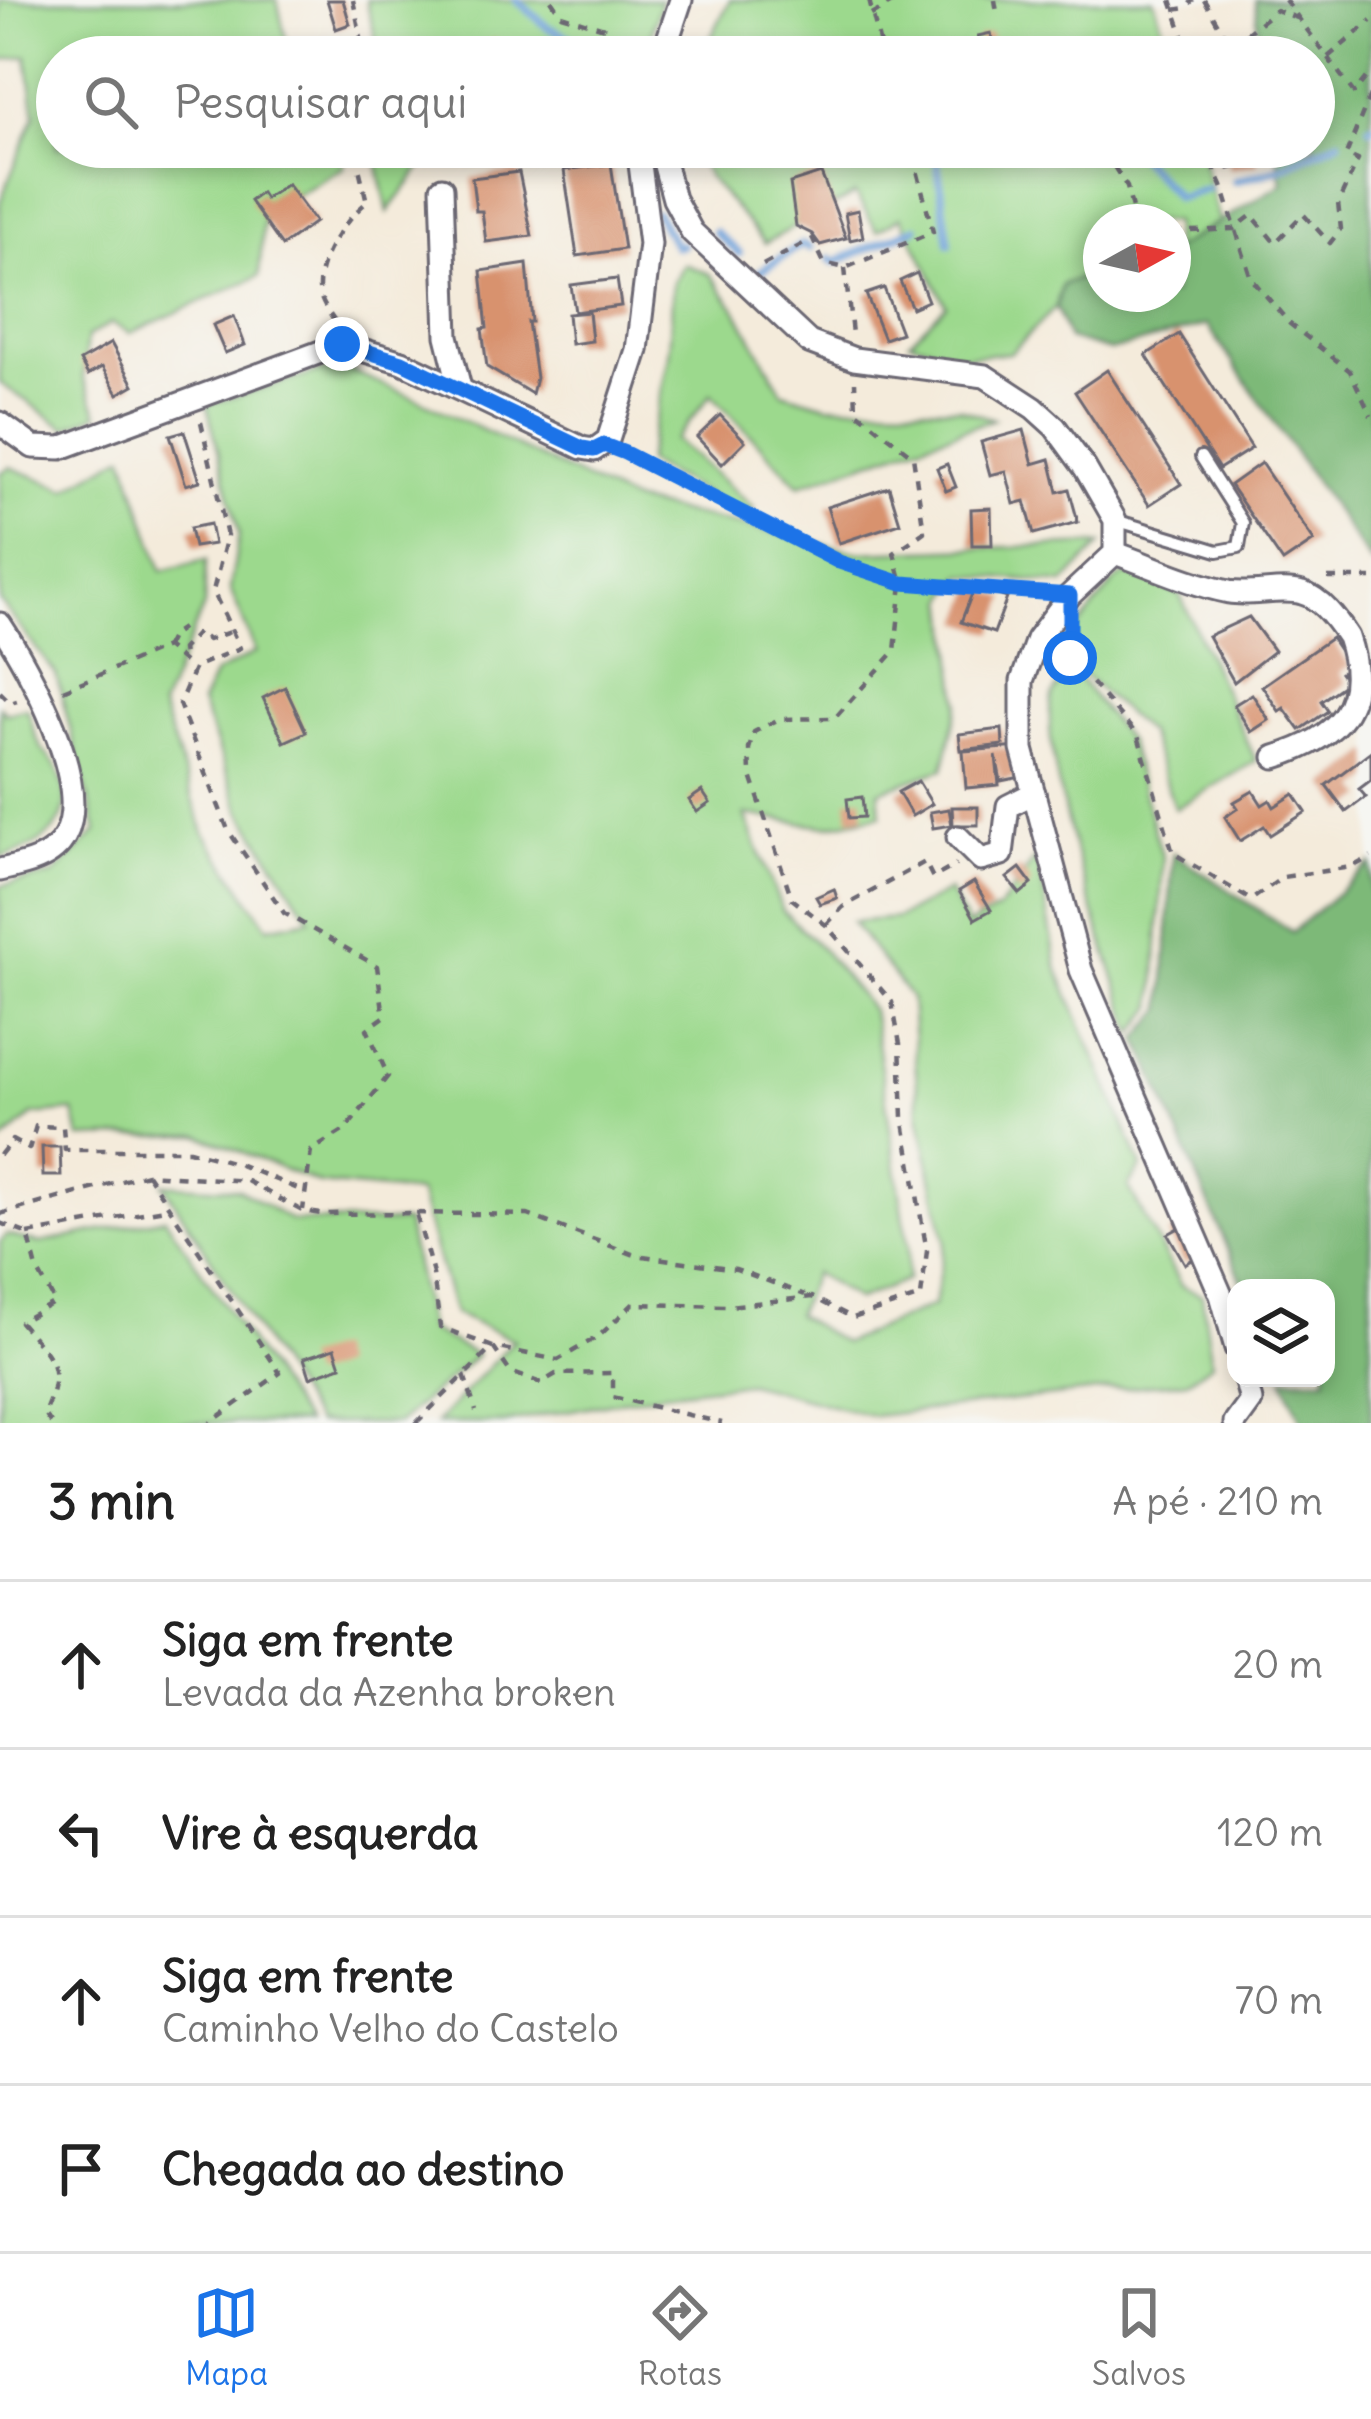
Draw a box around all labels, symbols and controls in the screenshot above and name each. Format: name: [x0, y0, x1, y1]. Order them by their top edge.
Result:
search box: [36, 36, 1335, 168]
icon: search: [78, 69, 144, 135]
text: Pesquisar aqui: [174, 74, 467, 130]
north arrow: [1083, 204, 1191, 312]
route end: [315, 317, 369, 371]
route start: [1043, 631, 1097, 685]
map controls: [1227, 1279, 1335, 1387]
button: layers: [1227, 1279, 1335, 1387]
text: 3 min: [48, 1469, 175, 1533]
text: A pé · 210 m: [1112, 1477, 1323, 1526]
text: Siga em frente: [162, 1612, 454, 1668]
icon: ahead: [48, 1632, 114, 1698]
text: 20 m: [1232, 1640, 1323, 1689]
text: Levada da Azenha broken: [162, 1668, 616, 1717]
icon: left: [48, 1800, 114, 1866]
text: Vire à esquerda: [162, 1805, 479, 1861]
text: 120 m: [1217, 1808, 1323, 1857]
text: Siga em frente: [162, 1948, 454, 2004]
icon: ahead: [48, 1968, 114, 2034]
text: 70 m: [1235, 1976, 1323, 2025]
text: Caminho Velho do Castelo: [162, 2004, 619, 2053]
icon: arrive: [48, 2136, 114, 2202]
text: Chegada ao destino: [162, 2141, 564, 2197]
tab: Mapa: [185, 2280, 268, 2394]
tab: Rotas: [638, 2280, 722, 2394]
tab: Salvos: [1092, 2280, 1186, 2394]

